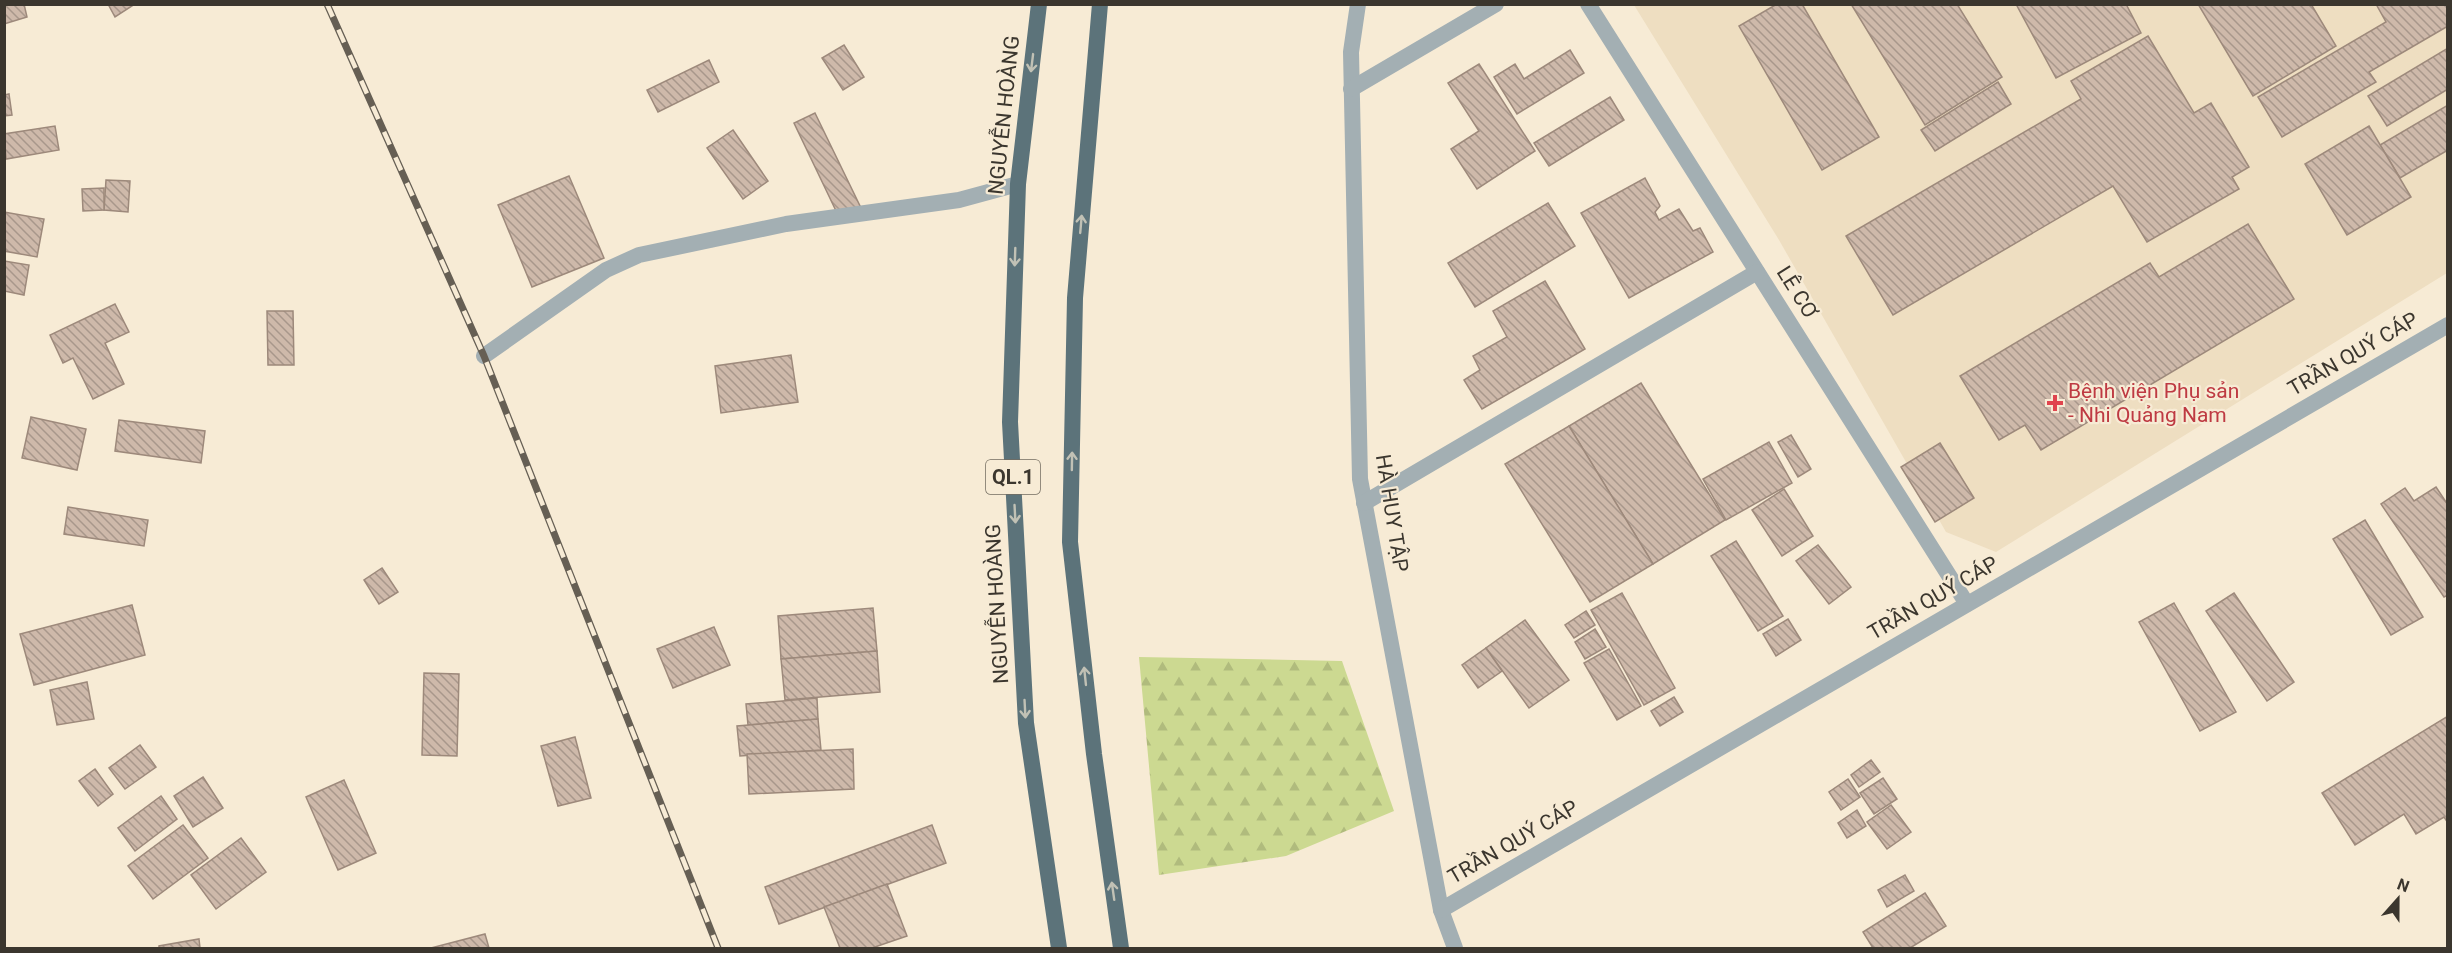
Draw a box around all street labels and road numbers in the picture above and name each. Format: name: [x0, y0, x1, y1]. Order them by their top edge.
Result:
street label: NGUYỄN HOÀNG: [983, 34, 1024, 196]
street label: LÊ CƠ: [1772, 262, 1822, 323]
street label: TRẦN QUÝ CÁP: [2283, 306, 2422, 401]
street label: HÀ HUY TẬP: [1371, 452, 1413, 574]
road number: QL.1: [986, 460, 1040, 494]
street label: NGUYỄN HOÀNG: [980, 524, 1013, 684]
street label: TRẦN QUÝ CÁP: [1863, 550, 2002, 645]
street label: TRẦN QUÝ CÁP: [1443, 794, 1582, 889]

